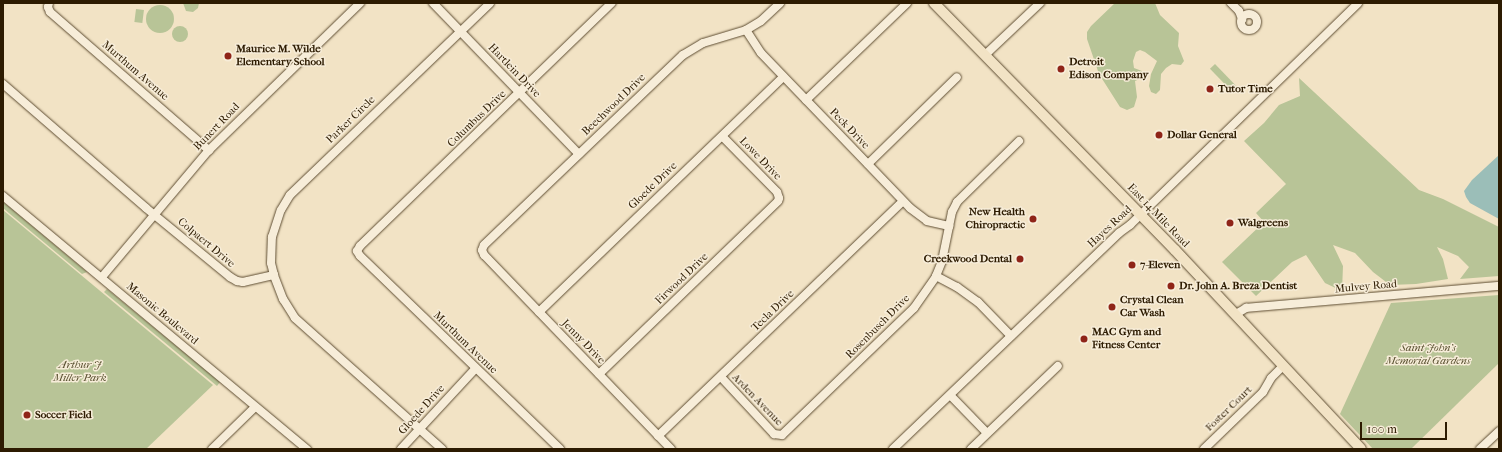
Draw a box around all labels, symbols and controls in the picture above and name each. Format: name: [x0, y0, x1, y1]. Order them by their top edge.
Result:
street label: Murthum Avenue: [99, 38, 171, 104]
street label: Hartlein Drive: [485, 41, 543, 101]
place label: Maurice M. Wilde Elementary School: [236, 43, 325, 69]
marker: Maurice M. Wilde Elementary School: [223, 51, 233, 61]
place label: Detroit Edison Company: [1069, 56, 1148, 82]
marker: Detroit Edison Company: [1056, 64, 1066, 74]
street label: Beechwood Drive: [580, 71, 648, 139]
place label: Tutor Time: [1218, 82, 1273, 96]
marker: Tutor Time: [1205, 84, 1215, 94]
street label: Columbus Drive: [445, 88, 509, 150]
street label: Parker Circle: [324, 94, 378, 146]
street label: Bunert Road: [191, 101, 243, 153]
street label: Peck Drive: [826, 106, 872, 152]
place label: Dollar General: [1167, 128, 1237, 142]
marker: Dollar General: [1154, 130, 1164, 140]
street label: Lowe Drive: [736, 135, 784, 183]
street label: Gloede Drive: [626, 160, 680, 212]
street label: East 14 Mile Road: [1124, 181, 1192, 251]
street label: Hayes Road: [1085, 203, 1135, 251]
place label: New Health Chiropractic: [966, 206, 1025, 232]
marker: New Health Chiropractic: [1028, 214, 1038, 224]
street label: Colpaert Drive: [175, 215, 237, 271]
place label: Walgreens: [1238, 216, 1288, 230]
marker: Walgreens: [1225, 218, 1235, 228]
street label: Firwood Drive: [653, 251, 711, 307]
place label: Creekwood Dental: [924, 252, 1012, 266]
marker: Creekwood Dental: [1015, 254, 1025, 264]
place label: 7-Eleven: [1140, 258, 1180, 272]
marker: 7-Eleven: [1127, 260, 1137, 270]
street label: Mulvey Road: [1334, 278, 1398, 296]
place label: Dr. John A. Breza Dentist: [1179, 279, 1297, 293]
street label: Masonic Boulevard: [123, 280, 201, 348]
marker: Dr. John A. Breza Dentist: [1166, 281, 1176, 291]
street label: Tecla Drive: [749, 287, 797, 335]
street label: Rosenbusch Drive: [843, 292, 913, 362]
place label: Crystal Clean Car Wash: [1120, 294, 1184, 320]
marker: Crystal Clean Car Wash: [1107, 302, 1117, 312]
street label: Murthum Avenue: [430, 309, 500, 377]
street label: Jenny Drive: [559, 317, 607, 367]
place label: MAC Gym and Fitness Center: [1092, 326, 1161, 352]
marker: MAC Gym and Fitness Center: [1079, 334, 1089, 344]
park label: Saint John's Memorial Gardens: [1386, 342, 1470, 368]
park label: Arthur J Miller Park: [53, 359, 107, 385]
street label: Arden Avenue: [729, 371, 785, 429]
street label: Gloede Drive: [396, 382, 448, 438]
street label: Foster Court: [1203, 384, 1255, 434]
place label: Soccer Field: [35, 408, 92, 422]
marker: Soccer Field: [22, 410, 32, 420]
scale bar: [1362, 414, 1449, 440]
text: 100 m: [1367, 422, 1397, 436]

